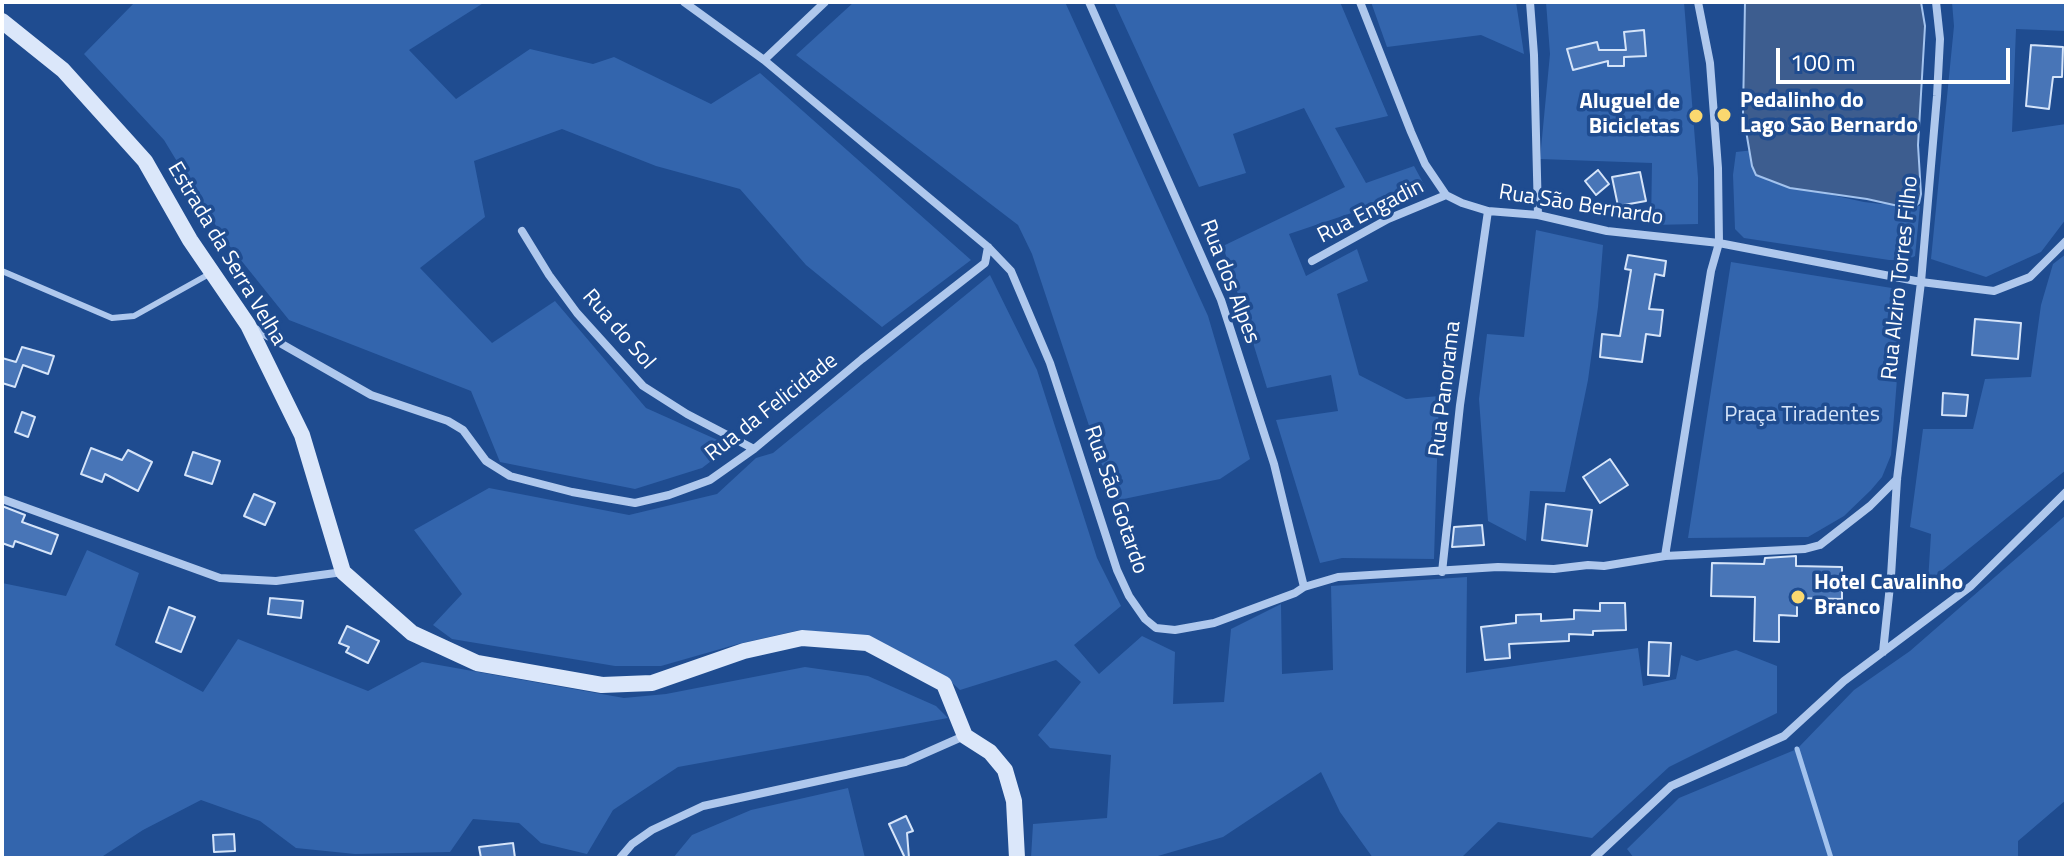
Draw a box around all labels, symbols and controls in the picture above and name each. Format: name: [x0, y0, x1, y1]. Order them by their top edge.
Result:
scale bar: [1780, 32, 2014, 82]
text: 100 m: [1790, 44, 1856, 80]
place label: Pedalinho do Lago São Bernardo: [1740, 89, 1918, 140]
place label: Aluguel de Bicicletas: [1579, 90, 1680, 142]
marker: Pedalinho do Lago São Bernardo: [1715, 106, 1733, 124]
marker: Aluguel de Bicicletas: [1687, 107, 1705, 125]
street label: Estrada da Serra Velha: [161, 158, 291, 350]
street label: Rua Engadin: [1314, 174, 1428, 250]
street label: Rua Alziro Torres Filho: [1877, 175, 1925, 381]
street label: Rua São Bernardo: [1497, 180, 1665, 232]
street label: Rua dos Alpes: [1193, 216, 1265, 348]
street label: Rua do Sol: [576, 284, 660, 376]
street label: Rua Panorama: [1425, 320, 1467, 458]
street label: Rua da Felicidade: [701, 348, 843, 468]
park label: Praça Tiradentes: [1724, 403, 1880, 429]
street label: Rua São Gotardo: [1077, 423, 1153, 577]
place label: Hotel Cavalinho Branco: [1814, 571, 1963, 622]
marker: Hotel Cavalinho Branco: [1789, 588, 1807, 606]

